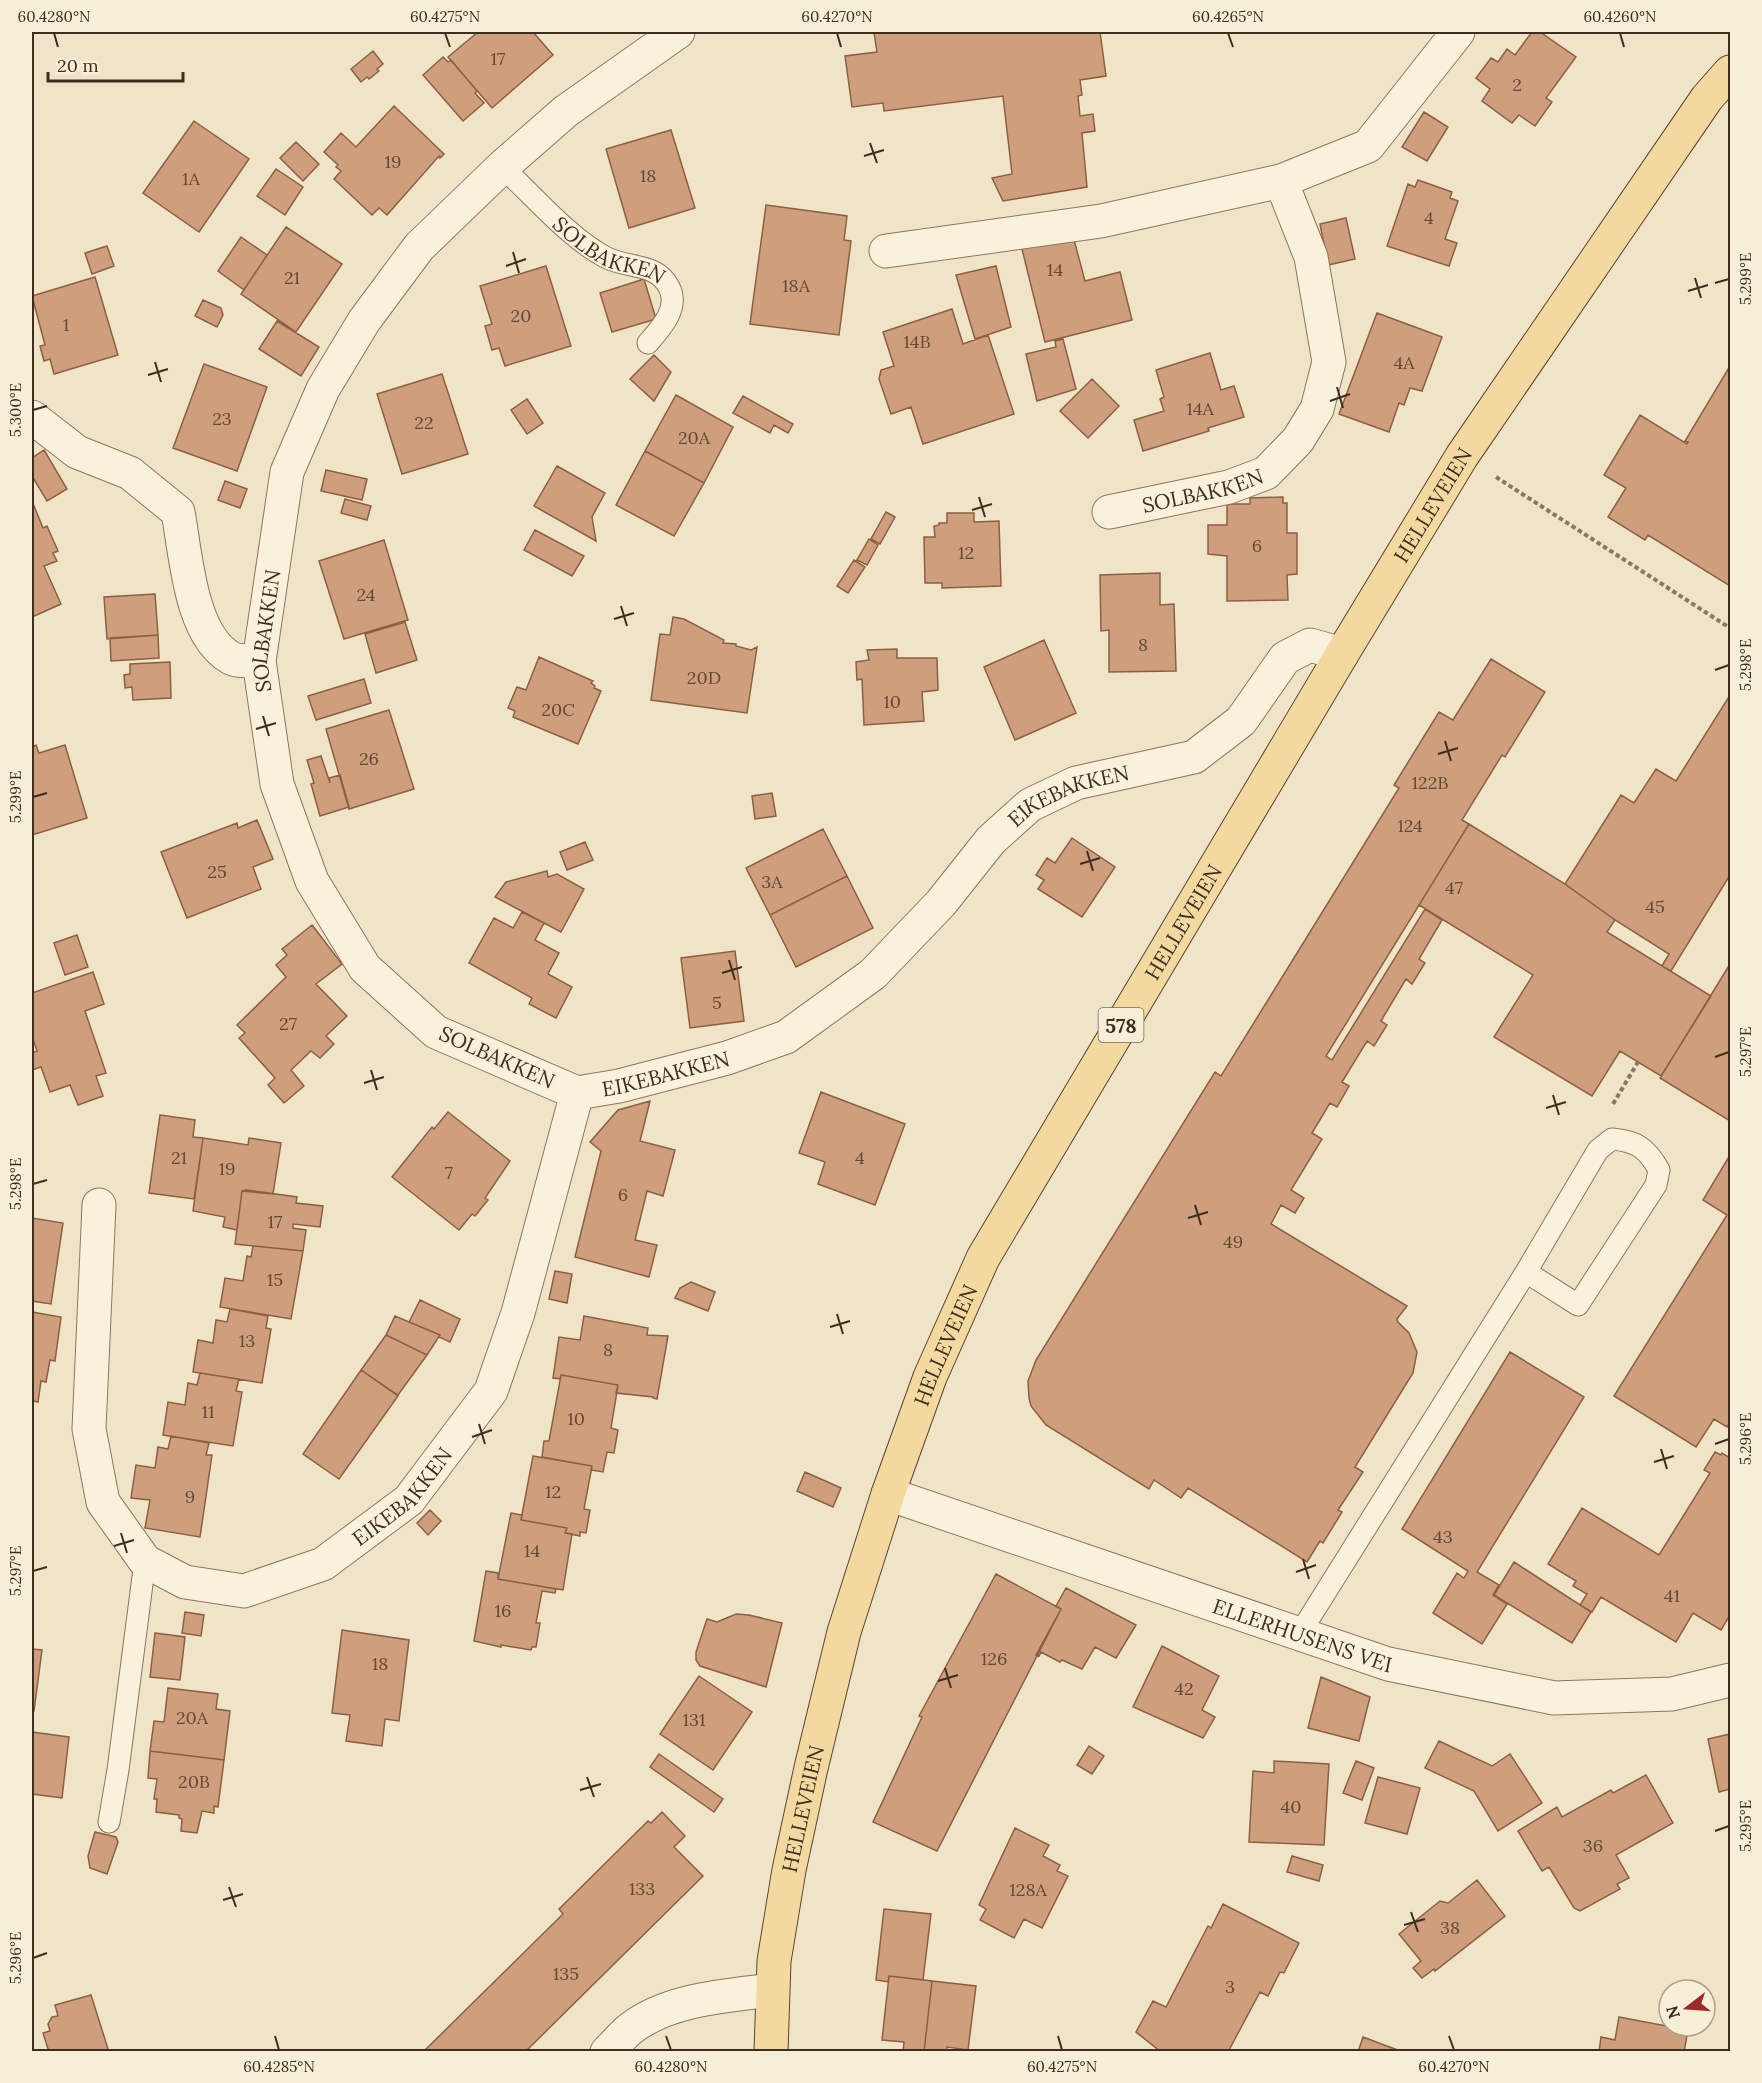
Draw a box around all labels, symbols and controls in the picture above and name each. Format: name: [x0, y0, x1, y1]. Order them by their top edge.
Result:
text: 60.4280°N: [18, 7, 90, 26]
text: 60.4275°N: [410, 7, 480, 26]
text: 60.4270°N: [801, 7, 873, 26]
text: 60.4265°N: [1192, 7, 1264, 26]
text: 60.4260°N: [1583, 7, 1657, 26]
scale bar: [48, 45, 183, 83]
house number: 17: [491, 47, 505, 70]
text: 20 m: [57, 54, 99, 77]
house number: 2: [1512, 73, 1522, 96]
house number: 19: [385, 150, 401, 173]
house number: 18: [640, 164, 656, 187]
house number: 1A: [182, 167, 201, 190]
house number: 4: [1424, 206, 1434, 229]
street label: SOLBAKKEN: [547, 210, 671, 289]
text: 5.299°E: [1736, 253, 1755, 305]
house number: 14: [1047, 258, 1063, 281]
house number: 21: [284, 266, 300, 289]
house number: 18A: [782, 274, 811, 297]
house number: 20: [511, 304, 531, 327]
house number: 1: [63, 313, 69, 336]
house number: 14B: [903, 330, 931, 353]
house number: 4A: [1393, 351, 1415, 374]
text: 5.300°E: [6, 383, 25, 437]
house number: 14A: [1186, 397, 1215, 420]
house number: 23: [212, 407, 232, 430]
house number: 22: [414, 411, 434, 434]
house number: 20A: [678, 426, 711, 449]
street label: HELLEVEIEN: [1387, 442, 1478, 567]
street label: SOLBAKKEN: [1140, 462, 1267, 518]
house number: 6: [1252, 534, 1262, 557]
house number: 12: [958, 541, 974, 564]
street label: SOLBAKKEN: [245, 568, 286, 694]
house number: 24: [356, 583, 376, 606]
house number: 8: [1138, 633, 1148, 656]
text: 5.298°E: [1736, 639, 1755, 691]
house number: 20D: [687, 666, 721, 689]
house number: 10: [883, 690, 901, 713]
house number: 20C: [541, 698, 575, 721]
house number: 26: [359, 747, 379, 770]
street label: EIKEBAKKEN: [1002, 758, 1132, 832]
text: 5.299°E: [6, 771, 25, 823]
house number: 122B: [1411, 771, 1449, 794]
house number: 124: [1397, 814, 1423, 837]
street label: HELLEVEIEN: [1138, 859, 1228, 985]
house number: 25: [207, 860, 227, 883]
house number: 3A: [761, 870, 783, 893]
house number: 47: [1445, 876, 1463, 899]
house number: 45: [1645, 895, 1665, 918]
house number: 5: [712, 991, 722, 1014]
road number: 578: [1098, 1008, 1144, 1042]
house number: 27: [279, 1012, 297, 1035]
street label: SOLBAKKEN: [435, 1019, 559, 1095]
text: 5.297°E: [1736, 1027, 1755, 1077]
street label: EIKEBAKKEN: [600, 1044, 732, 1102]
house number: 21: [171, 1146, 187, 1169]
house number: 4: [855, 1146, 865, 1169]
house number: 19: [219, 1157, 235, 1180]
text: 5.298°E: [6, 1158, 25, 1210]
house number: 7: [445, 1161, 453, 1184]
house number: 6: [618, 1183, 628, 1206]
house number: 17: [268, 1210, 282, 1233]
house number: 49: [1223, 1230, 1243, 1253]
house number: 15: [267, 1268, 283, 1291]
street label: HELLEVEIEN: [907, 1280, 983, 1409]
house number: 13: [239, 1329, 255, 1352]
house number: 8: [603, 1338, 613, 1361]
house number: 11: [201, 1400, 215, 1423]
house number: 10: [567, 1407, 585, 1430]
text: 5.296°E: [1736, 1413, 1755, 1465]
street label: EIKEBAKKEN: [346, 1442, 458, 1551]
house number: 12: [545, 1480, 561, 1503]
house number: 9: [185, 1485, 195, 1508]
house number: 43: [1433, 1525, 1453, 1548]
house number: 14: [524, 1539, 540, 1562]
text: 5.297°E: [6, 1546, 25, 1596]
house number: 41: [1664, 1584, 1680, 1607]
street label: ELLERHUSENS VEI: [1209, 1592, 1395, 1678]
house number: 16: [495, 1599, 511, 1622]
house number: 126: [981, 1647, 1007, 1670]
house number: 18: [372, 1652, 388, 1675]
house number: 42: [1174, 1677, 1194, 1700]
house number: 20A: [176, 1706, 209, 1729]
house number: 131: [682, 1708, 706, 1731]
street label: HELLEVEIEN: [775, 1742, 830, 1875]
house number: 20B: [178, 1770, 210, 1793]
house number: 40: [1281, 1795, 1301, 1818]
text: 5.295°E: [1736, 1800, 1755, 1852]
house number: 36: [1583, 1834, 1603, 1857]
house number: 133: [629, 1877, 655, 1900]
house number: 128A: [1009, 1878, 1048, 1901]
house number: 38: [1440, 1916, 1460, 1939]
text: 5.296°E: [6, 1932, 25, 1984]
house number: 135: [553, 1962, 579, 1985]
house number: 3: [1225, 1975, 1235, 1998]
north arrow: [1657, 1978, 1717, 2038]
text: N: [1661, 2004, 1684, 2021]
text: 60.4285°N: [243, 2057, 315, 2076]
text: 60.4280°N: [635, 2057, 707, 2076]
text: 60.4275°N: [1027, 2057, 1097, 2076]
text: 60.4270°N: [1418, 2057, 1490, 2076]

